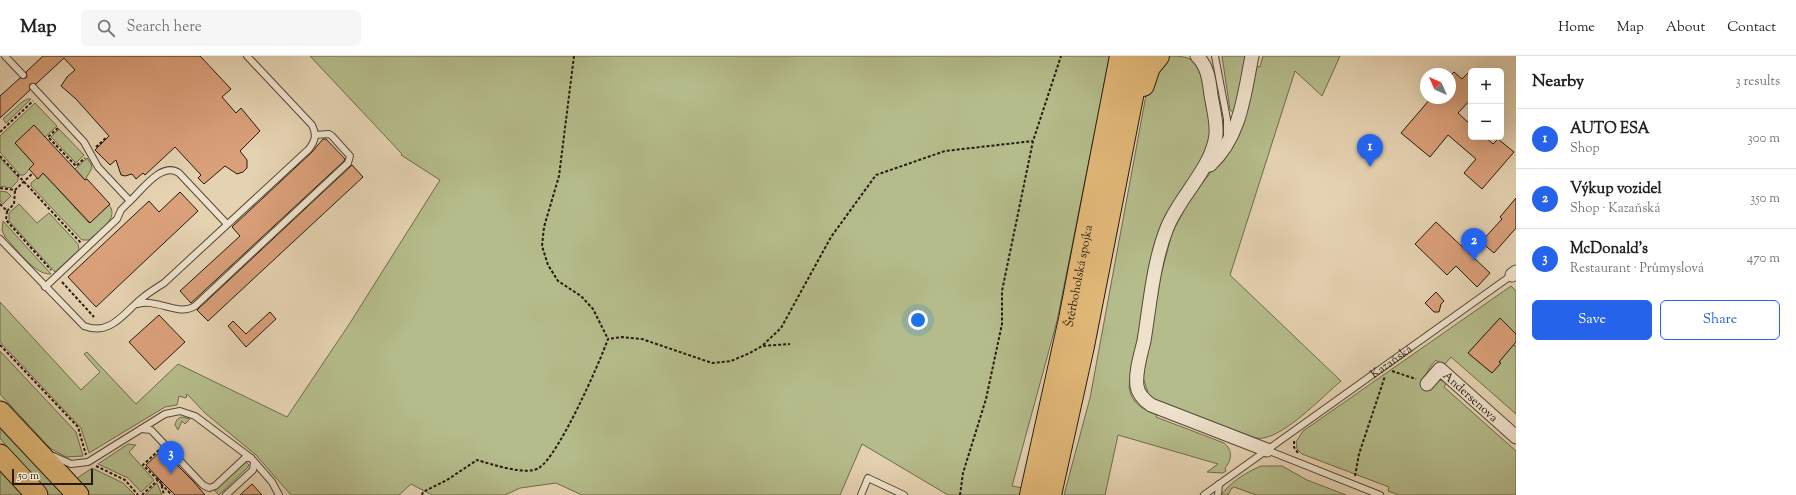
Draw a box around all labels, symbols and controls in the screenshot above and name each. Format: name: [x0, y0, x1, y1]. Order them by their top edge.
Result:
search box: [81, 10, 361, 46]
text: Map: [20, 14, 57, 41]
icon: search: [95, 17, 117, 39]
text: Search here: [127, 17, 202, 38]
text: Home: [1558, 18, 1595, 38]
text: Map: [1617, 18, 1644, 38]
text: About: [1666, 18, 1705, 38]
text: Contact: [1727, 18, 1776, 38]
north arrow: [1420, 68, 1456, 104]
map controls: [1468, 68, 1504, 140]
button: +: [1468, 68, 1504, 104]
text: Nearby: [1532, 70, 1584, 94]
text: 3 results: [1735, 73, 1780, 91]
button: −: [1468, 104, 1504, 140]
text: AUTO ESA: [1570, 119, 1650, 140]
text: 1: [1543, 130, 1547, 148]
text: 300 m: [1748, 130, 1780, 148]
pin: 1: [1357, 134, 1383, 167]
text: Shop: [1570, 140, 1599, 158]
text: Výkup vozidel: [1570, 179, 1662, 200]
text: 2: [1542, 190, 1548, 208]
text: 350 m: [1750, 190, 1780, 208]
text: Shop · Kazaňská: [1570, 200, 1660, 218]
street label: Štěrboholská spojka: [1060, 223, 1098, 329]
pin: 2: [1461, 228, 1487, 261]
text: McDonald's: [1570, 239, 1648, 260]
text: 3: [1542, 250, 1548, 268]
text: 470 m: [1747, 250, 1780, 268]
text: Restaurant · Průmyslová: [1570, 260, 1704, 278]
button: Save: [1532, 300, 1652, 340]
button: Share: [1660, 300, 1780, 340]
your location: [908, 310, 928, 330]
street label: Kazaňská: [1367, 341, 1417, 383]
street label: Andersenova: [1438, 368, 1502, 427]
pin: 3: [158, 441, 184, 474]
scale bar: [12, 467, 93, 486]
text: 50 m: [18, 468, 39, 484]

